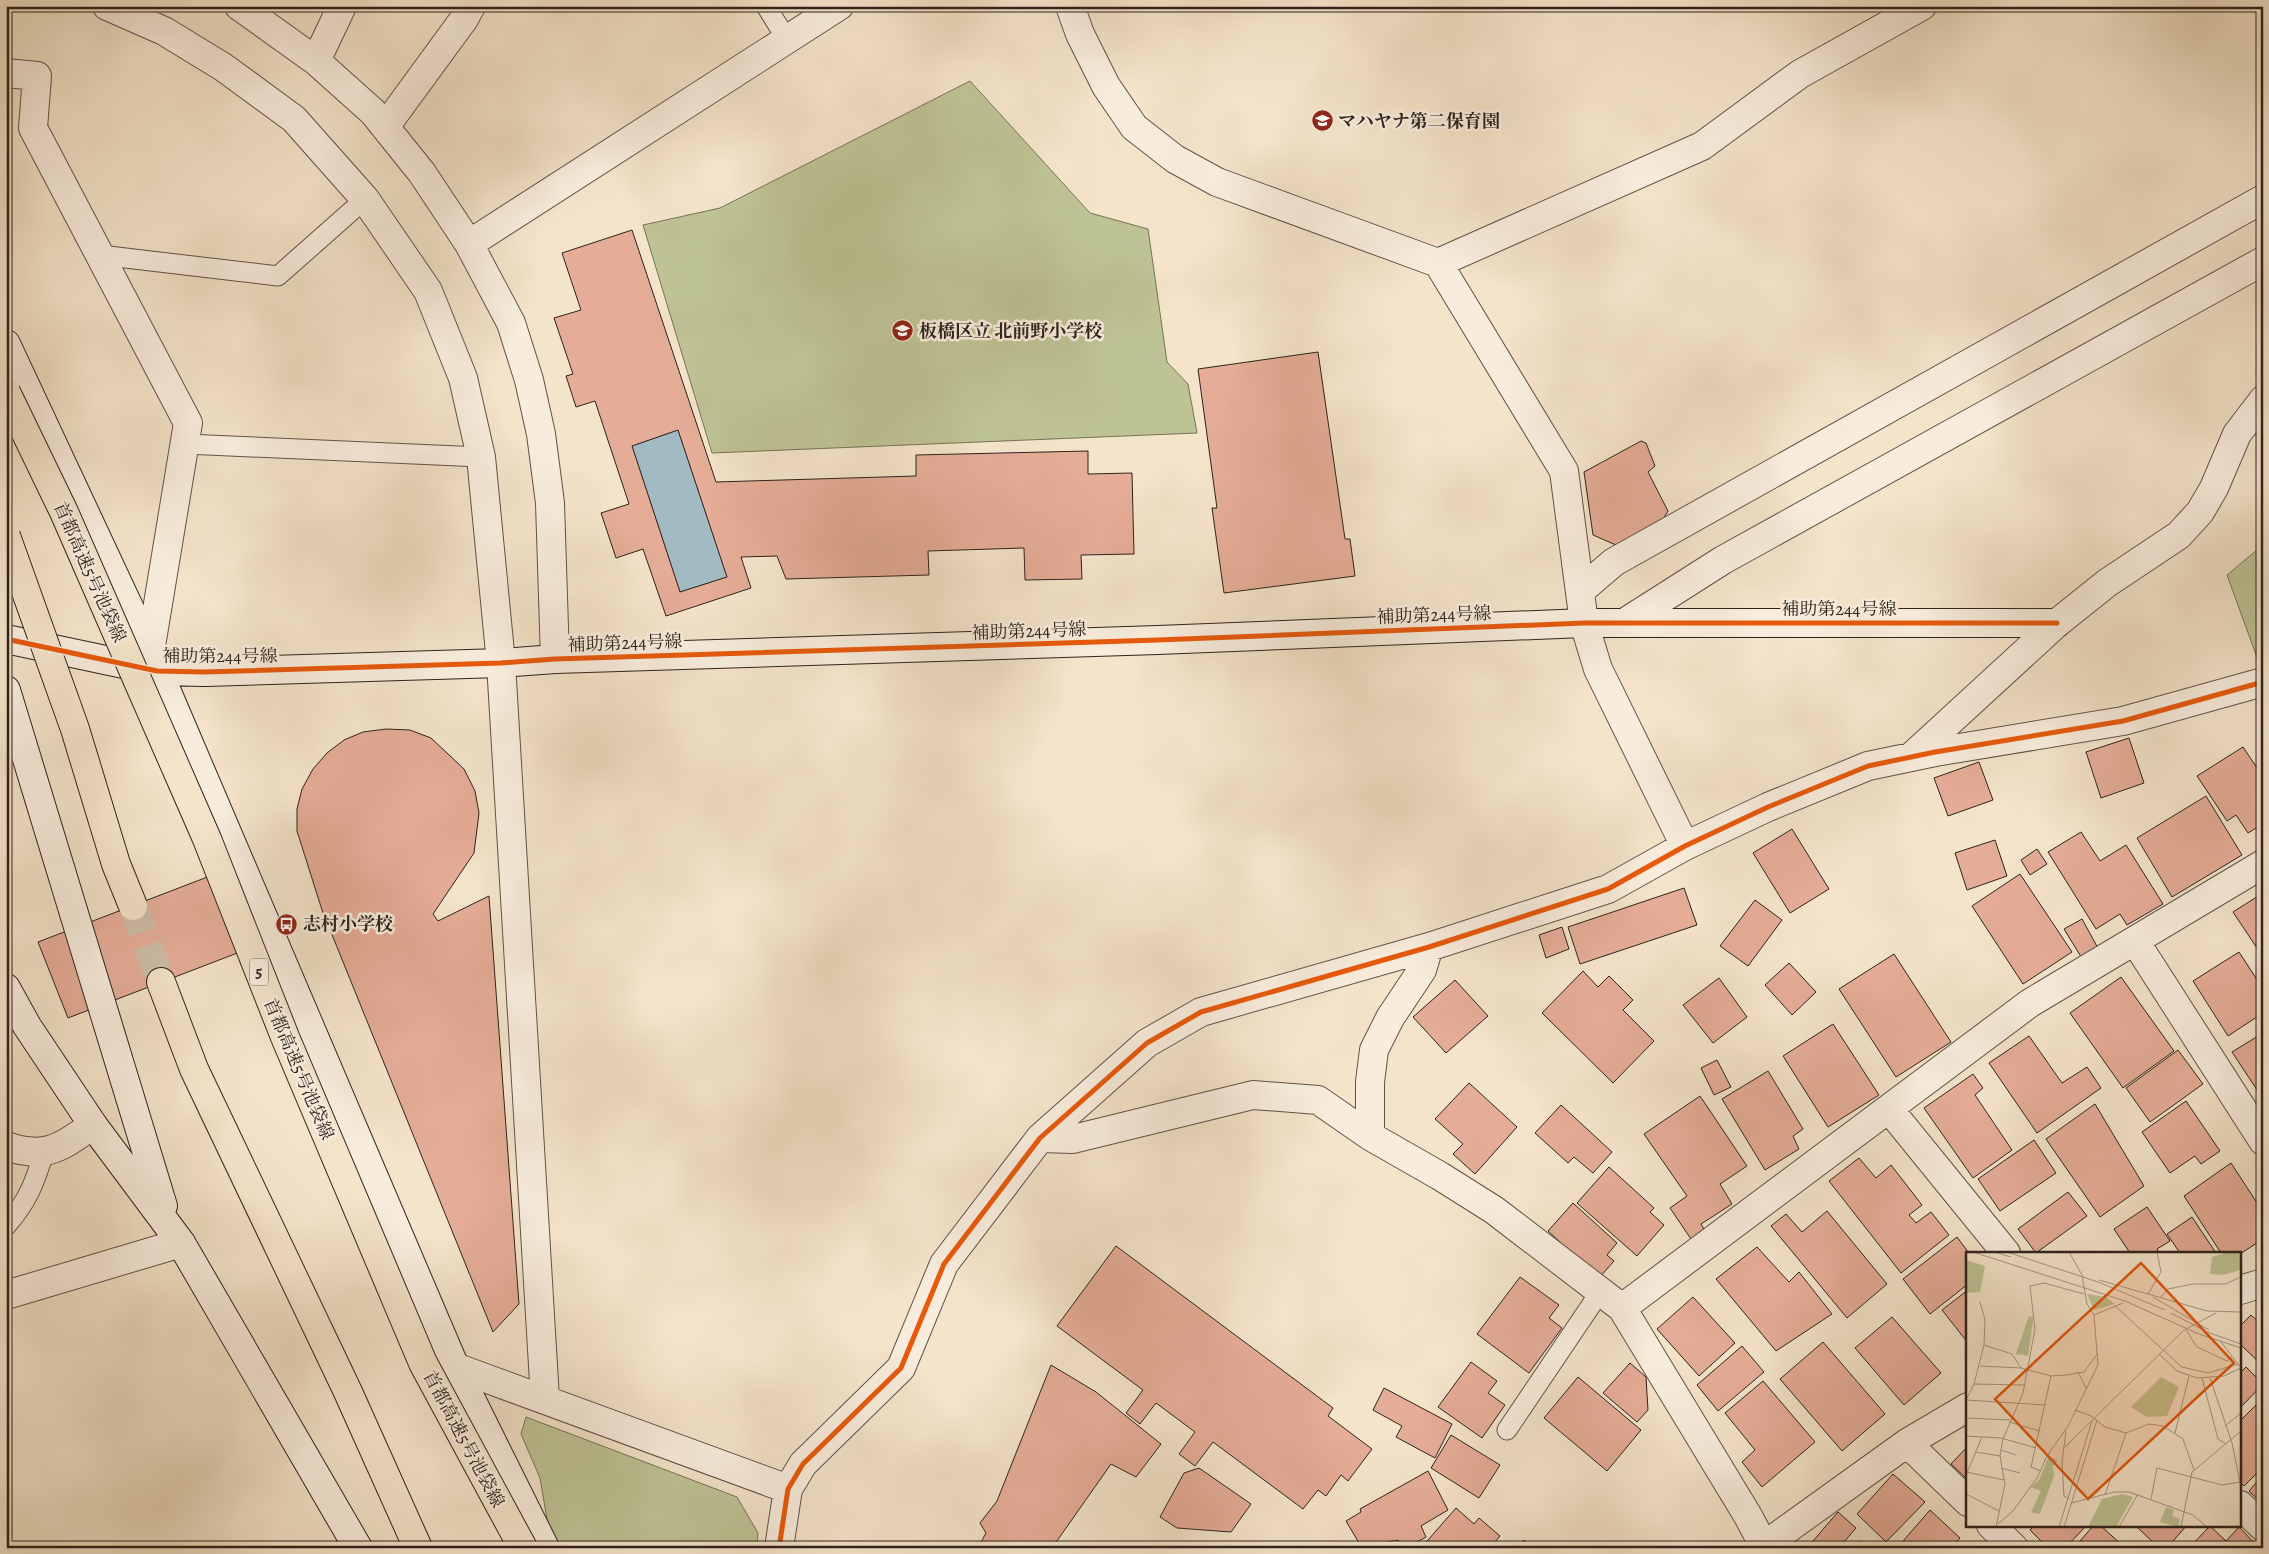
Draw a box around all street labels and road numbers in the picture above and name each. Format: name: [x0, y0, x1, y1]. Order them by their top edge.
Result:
street label: 首都高速5号池袋線: [48, 498, 132, 646]
street label: 補助第244号線: [1782, 597, 1896, 621]
street label: 補助第244号線: [1376, 601, 1492, 629]
street label: 補助第244号線: [971, 617, 1087, 645]
street label: 補助第244号線: [567, 629, 683, 657]
street label: 補助第244号線: [163, 644, 277, 668]
road number: 5: [250, 959, 268, 986]
street label: 首都高速5号池袋線: [258, 994, 340, 1144]
street label: 首都高速5号池袋線: [418, 1366, 510, 1512]

